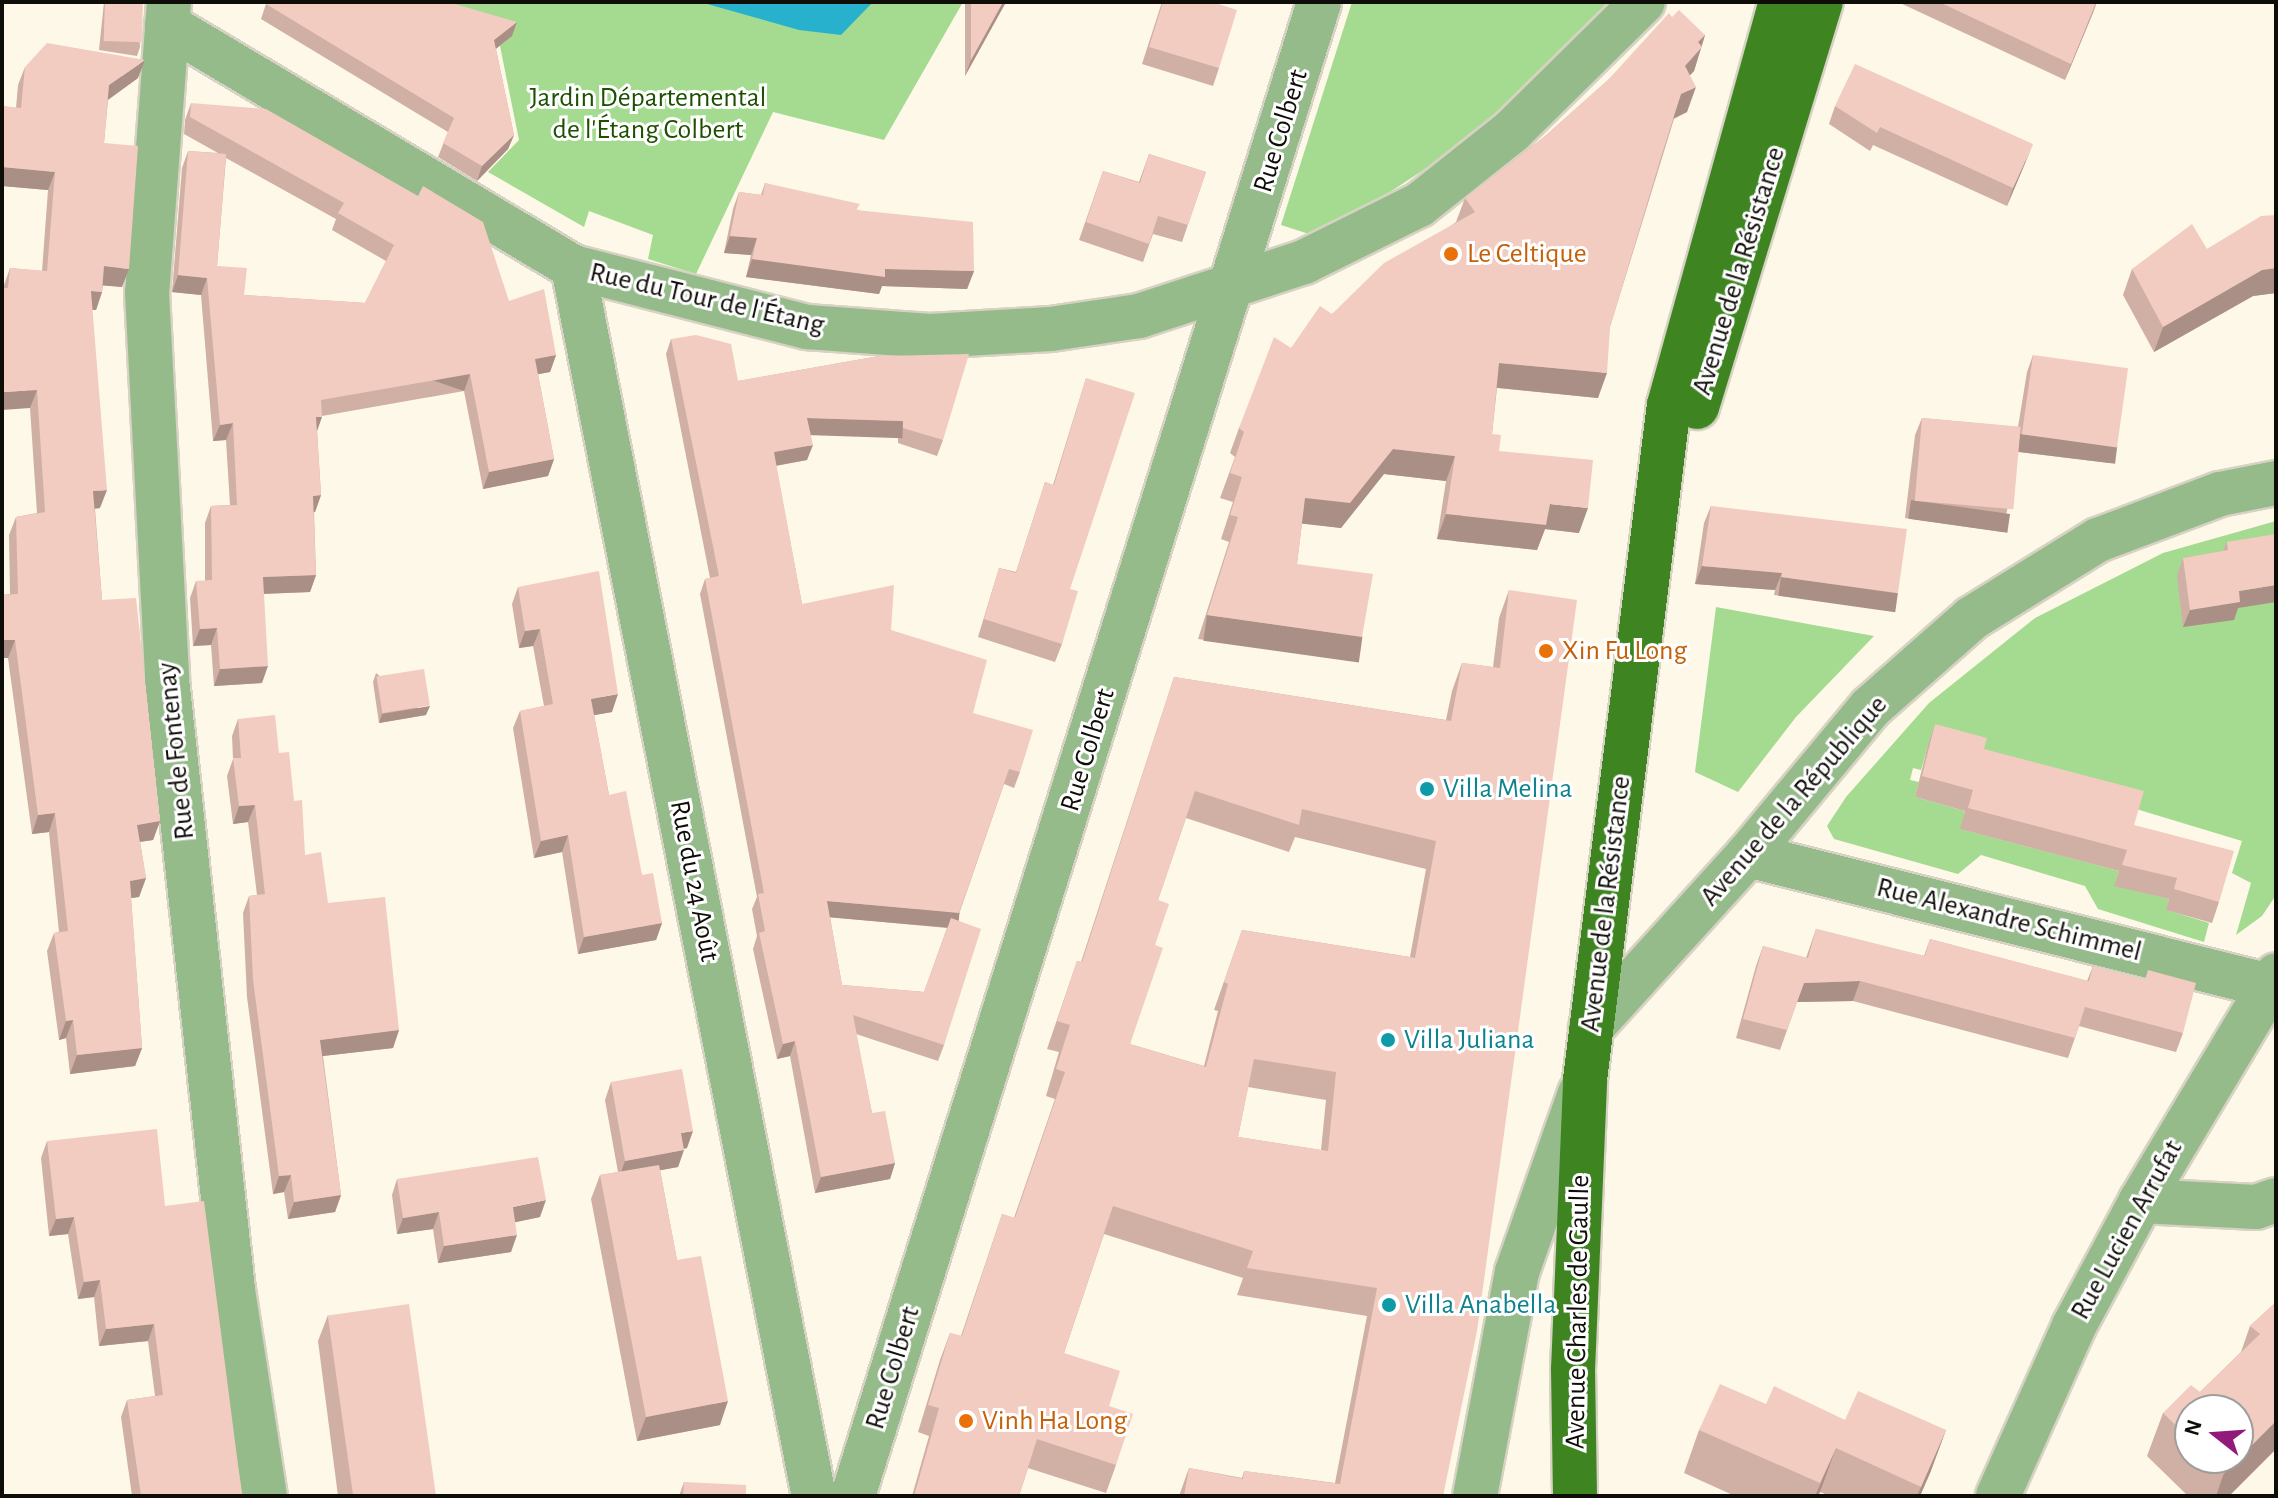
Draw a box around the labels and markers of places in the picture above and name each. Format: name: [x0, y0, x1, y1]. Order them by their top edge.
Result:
place label: Le Celtique: [1467, 237, 1587, 271]
marker: Le Celtique: [1442, 245, 1460, 263]
place label: Xin Fu Long: [1562, 634, 1687, 668]
marker: Xin Fu Long: [1537, 642, 1555, 660]
place label: Villa Melina: [1443, 772, 1572, 806]
marker: Villa Melina: [1418, 780, 1436, 798]
place label: Villa Juliana: [1404, 1023, 1534, 1057]
marker: Villa Juliana: [1379, 1031, 1397, 1049]
place label: Villa Anabella: [1405, 1288, 1556, 1322]
marker: Villa Anabella: [1380, 1296, 1398, 1314]
place label: Vinh Ha Long: [982, 1404, 1127, 1438]
marker: Vinh Ha Long: [957, 1412, 975, 1430]

